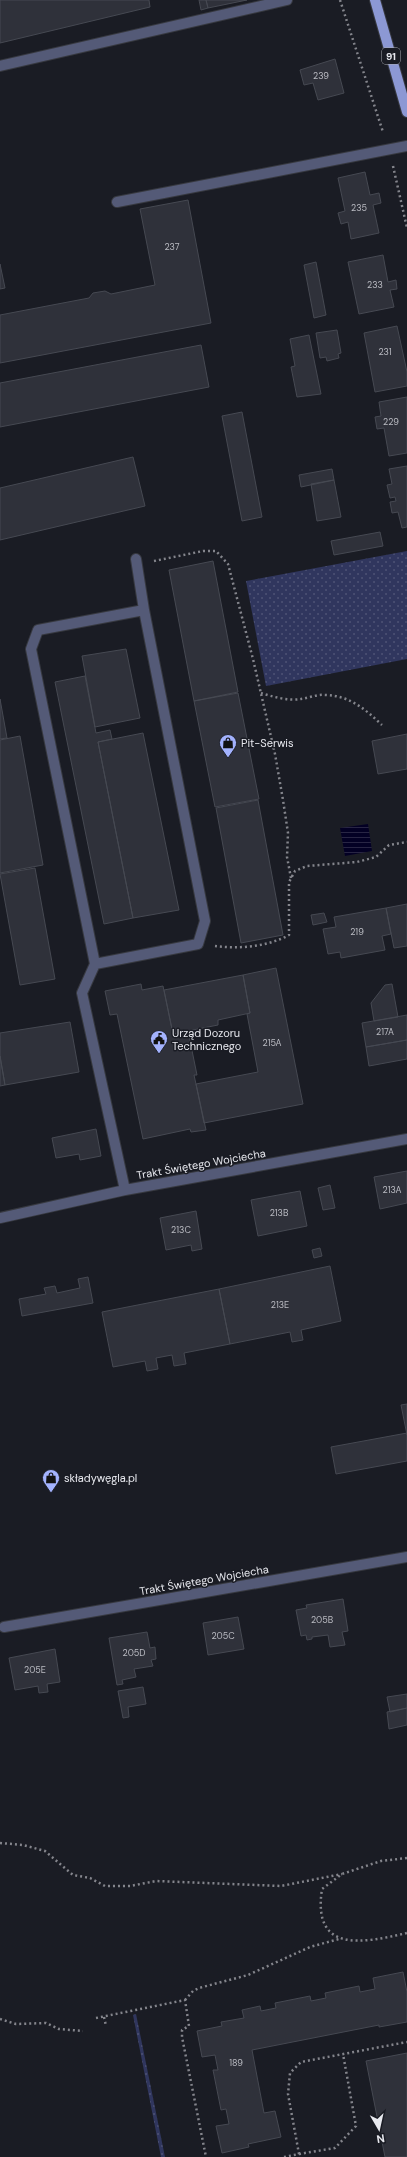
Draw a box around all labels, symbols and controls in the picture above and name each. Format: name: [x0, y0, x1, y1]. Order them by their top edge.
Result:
road number: 91: [382, 48, 400, 64]
house number: 239: [313, 70, 329, 82]
house number: 235: [351, 202, 367, 214]
house number: 237: [164, 241, 180, 253]
house number: 233: [367, 279, 383, 291]
house number: 231: [378, 346, 392, 358]
house number: 229: [383, 416, 399, 428]
shop icon: Pit-Serwis: [218, 733, 238, 758]
place label: Pit-Serwis: [241, 736, 294, 750]
house number: 219: [350, 926, 364, 938]
place label: Urząd Dozoru Technicznego: [172, 1026, 241, 1053]
house number: 217A: [376, 1026, 394, 1038]
public building icon: Urząd Dozoru Technicznego: [149, 1029, 169, 1054]
house number: 215A: [262, 1037, 282, 1049]
street label: Trakt Świętego Wojciecha: [135, 1146, 267, 1182]
house number: 213A: [383, 1184, 401, 1196]
house number: 213B: [270, 1207, 288, 1219]
house number: 213C: [171, 1224, 191, 1236]
house number: 213E: [271, 1299, 289, 1311]
shop icon: składywęgla.pl: [41, 1468, 61, 1493]
place label: składywęgla.pl: [64, 1471, 137, 1485]
street label: Trakt Świętego Wojciecha: [138, 1562, 270, 1598]
house number: 205B: [311, 1614, 333, 1626]
house number: 205C: [211, 1630, 235, 1642]
house number: 205D: [123, 1647, 145, 1659]
house number: 205E: [24, 1664, 46, 1676]
house number: 189: [229, 2057, 243, 2069]
north arrow: [359, 2109, 399, 2149]
text: N: [376, 2131, 386, 2146]

